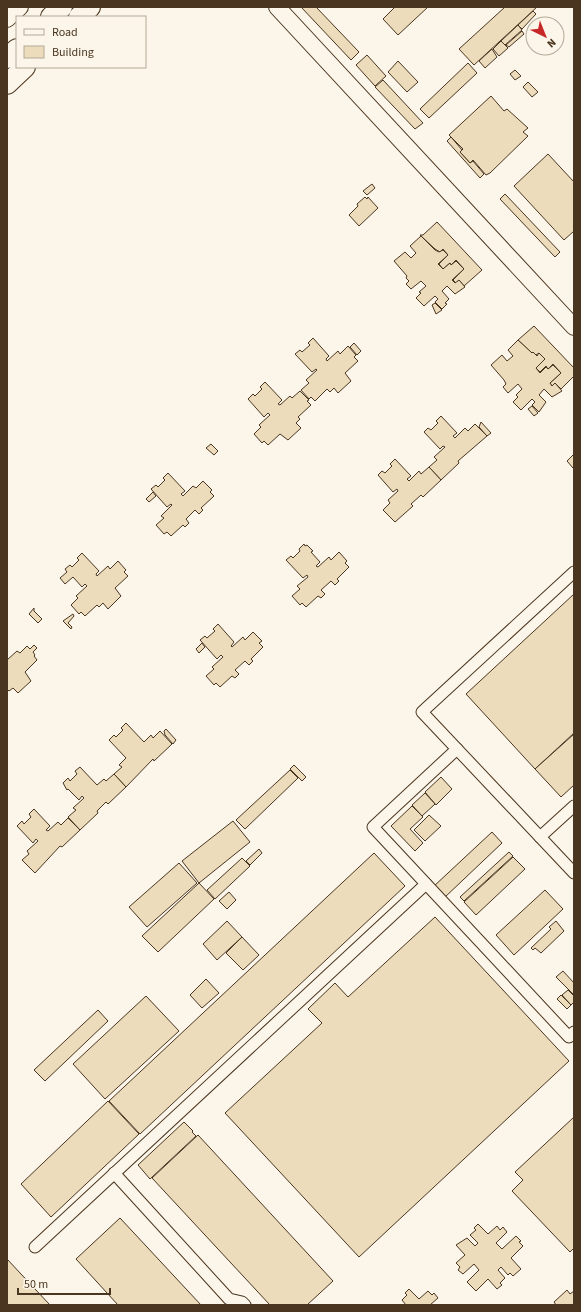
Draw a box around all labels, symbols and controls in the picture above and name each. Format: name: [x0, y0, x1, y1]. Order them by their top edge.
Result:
legend: [16, 16, 146, 68]
north arrow: [525, 16, 565, 56]
text: Road: [52, 24, 78, 41]
text: N: [544, 35, 559, 51]
text: Building: [52, 44, 94, 61]
scale bar: [18, 1270, 110, 1296]
text: 50 m: [24, 1276, 48, 1293]

